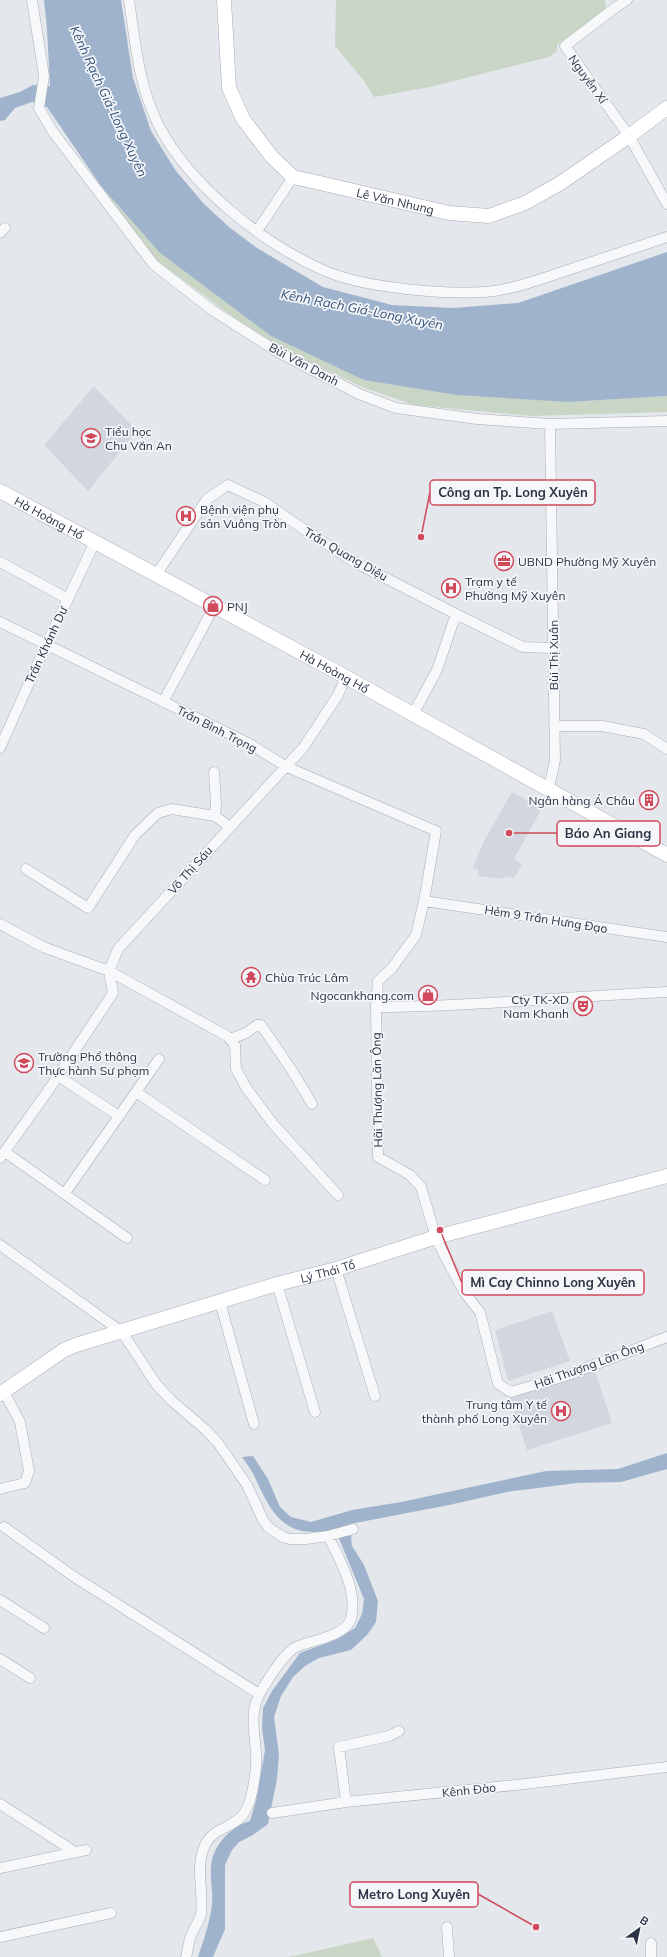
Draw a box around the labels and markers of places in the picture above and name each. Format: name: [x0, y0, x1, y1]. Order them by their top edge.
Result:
place label: Tiểu học Chu Văn An: [105, 424, 172, 453]
school or university icon: Tiểu học Chu Văn An: [80, 427, 102, 449]
callout: Công an Tp. Long Xuyên: [430, 480, 595, 505]
place label: Bệnh viện phụ sản Vuông Tròn: [200, 502, 287, 531]
hospital icon: Bệnh viện phụ sản Vuông Tròn: [175, 505, 197, 527]
office icon: UBND Phường Mỹ Xuyên: [493, 550, 515, 572]
place label: UBND Phường Mỹ Xuyên: [518, 554, 656, 569]
place label: Trạm y tế Phường Mỹ Xuyên: [465, 574, 565, 603]
hospital icon: Trạm y tế Phường Mỹ Xuyên: [440, 577, 462, 599]
shop icon: PNJ: [202, 595, 224, 617]
place label: PNJ: [227, 599, 248, 614]
building icon: Ngân hàng Á Châu: [638, 789, 660, 811]
place label: Ngân hàng Á Châu: [528, 793, 635, 808]
callout: Báo An Giang: [557, 821, 660, 846]
temple icon: Chùa Trúc Lâm: [240, 966, 262, 988]
place label: Chùa Trúc Lâm: [265, 970, 348, 985]
shop icon: Ngocankhang.com: [417, 984, 439, 1006]
place label: Ngocankhang.com: [310, 988, 414, 1003]
place label: Cty TK-XD Nam Khanh: [503, 992, 569, 1021]
theatre icon: Cty TK-XD Nam Khanh: [572, 995, 594, 1017]
place label: Trường Phổ thông Thực hành Sư phạm: [38, 1049, 149, 1078]
school or university icon: Trường Phổ thông Thực hành Sư phạm: [13, 1052, 35, 1074]
callout: Mì Cay Chinno Long Xuyên: [462, 1270, 644, 1295]
place label: Trung tâm Y tế thành phố Long Xuyên: [422, 1397, 547, 1426]
hospital icon: Trung tâm Y tế thành phố Long Xuyên: [550, 1400, 572, 1422]
callout: Metro Long Xuyên: [350, 1882, 478, 1907]

